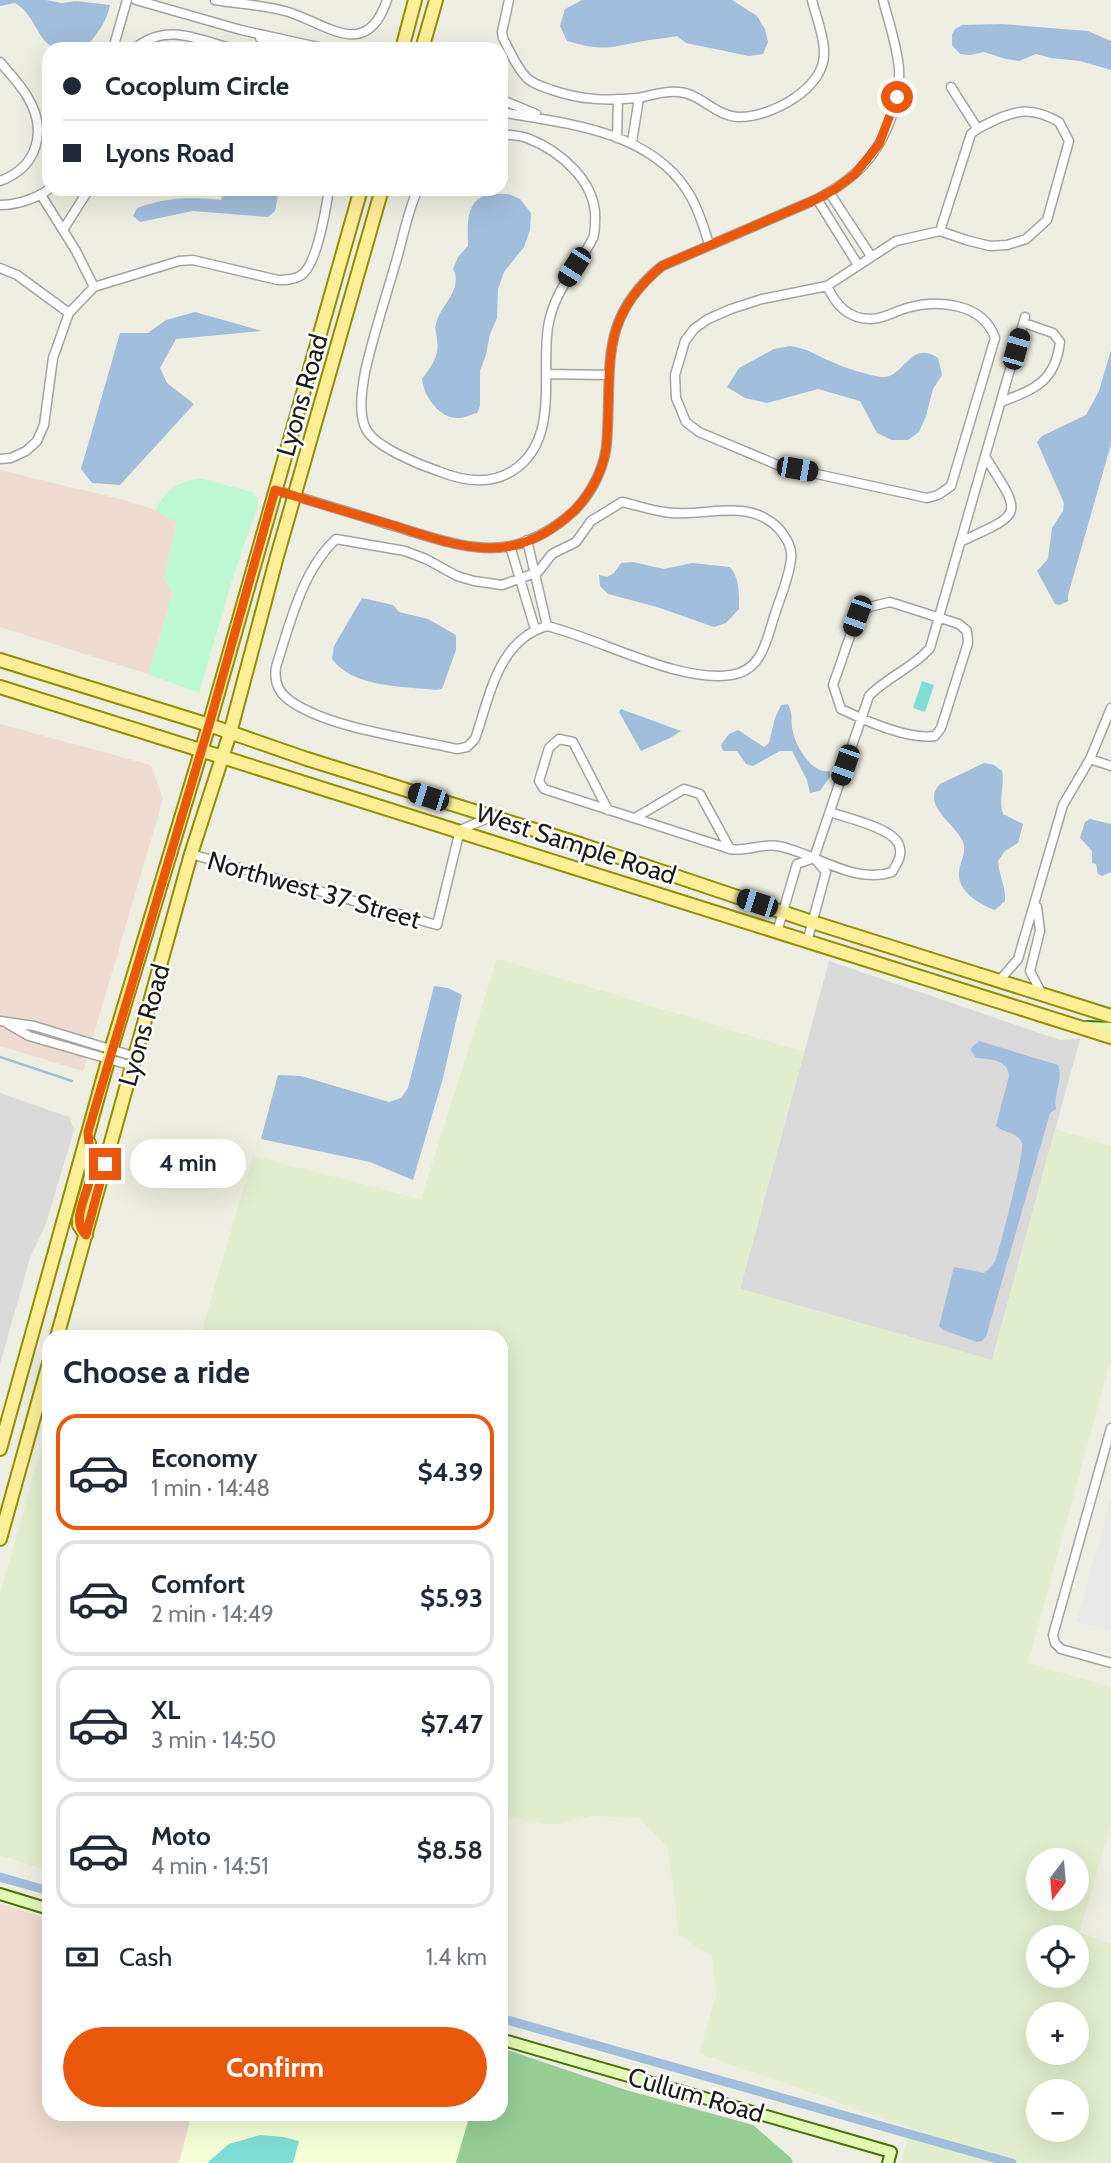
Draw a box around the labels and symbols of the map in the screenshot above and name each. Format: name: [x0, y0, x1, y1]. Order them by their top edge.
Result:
route start: [881, 81, 913, 113]
car: [554, 244, 595, 290]
car: [1001, 326, 1032, 372]
street label: Lyons Road: [269, 330, 335, 460]
car: [775, 455, 820, 483]
car: [840, 593, 875, 639]
car: [829, 742, 862, 788]
car: [405, 781, 452, 813]
street label: West Sample Road: [472, 797, 680, 891]
street label: Northwest 37 Street: [204, 844, 425, 936]
car: [734, 887, 781, 919]
street label: Lyons Road: [111, 960, 177, 1090]
callout: 4 min: [130, 1140, 245, 1188]
route end: [89, 1148, 121, 1180]
north arrow: [1026, 1848, 1088, 1911]
street label: Cullum Road: [624, 2060, 768, 2130]

